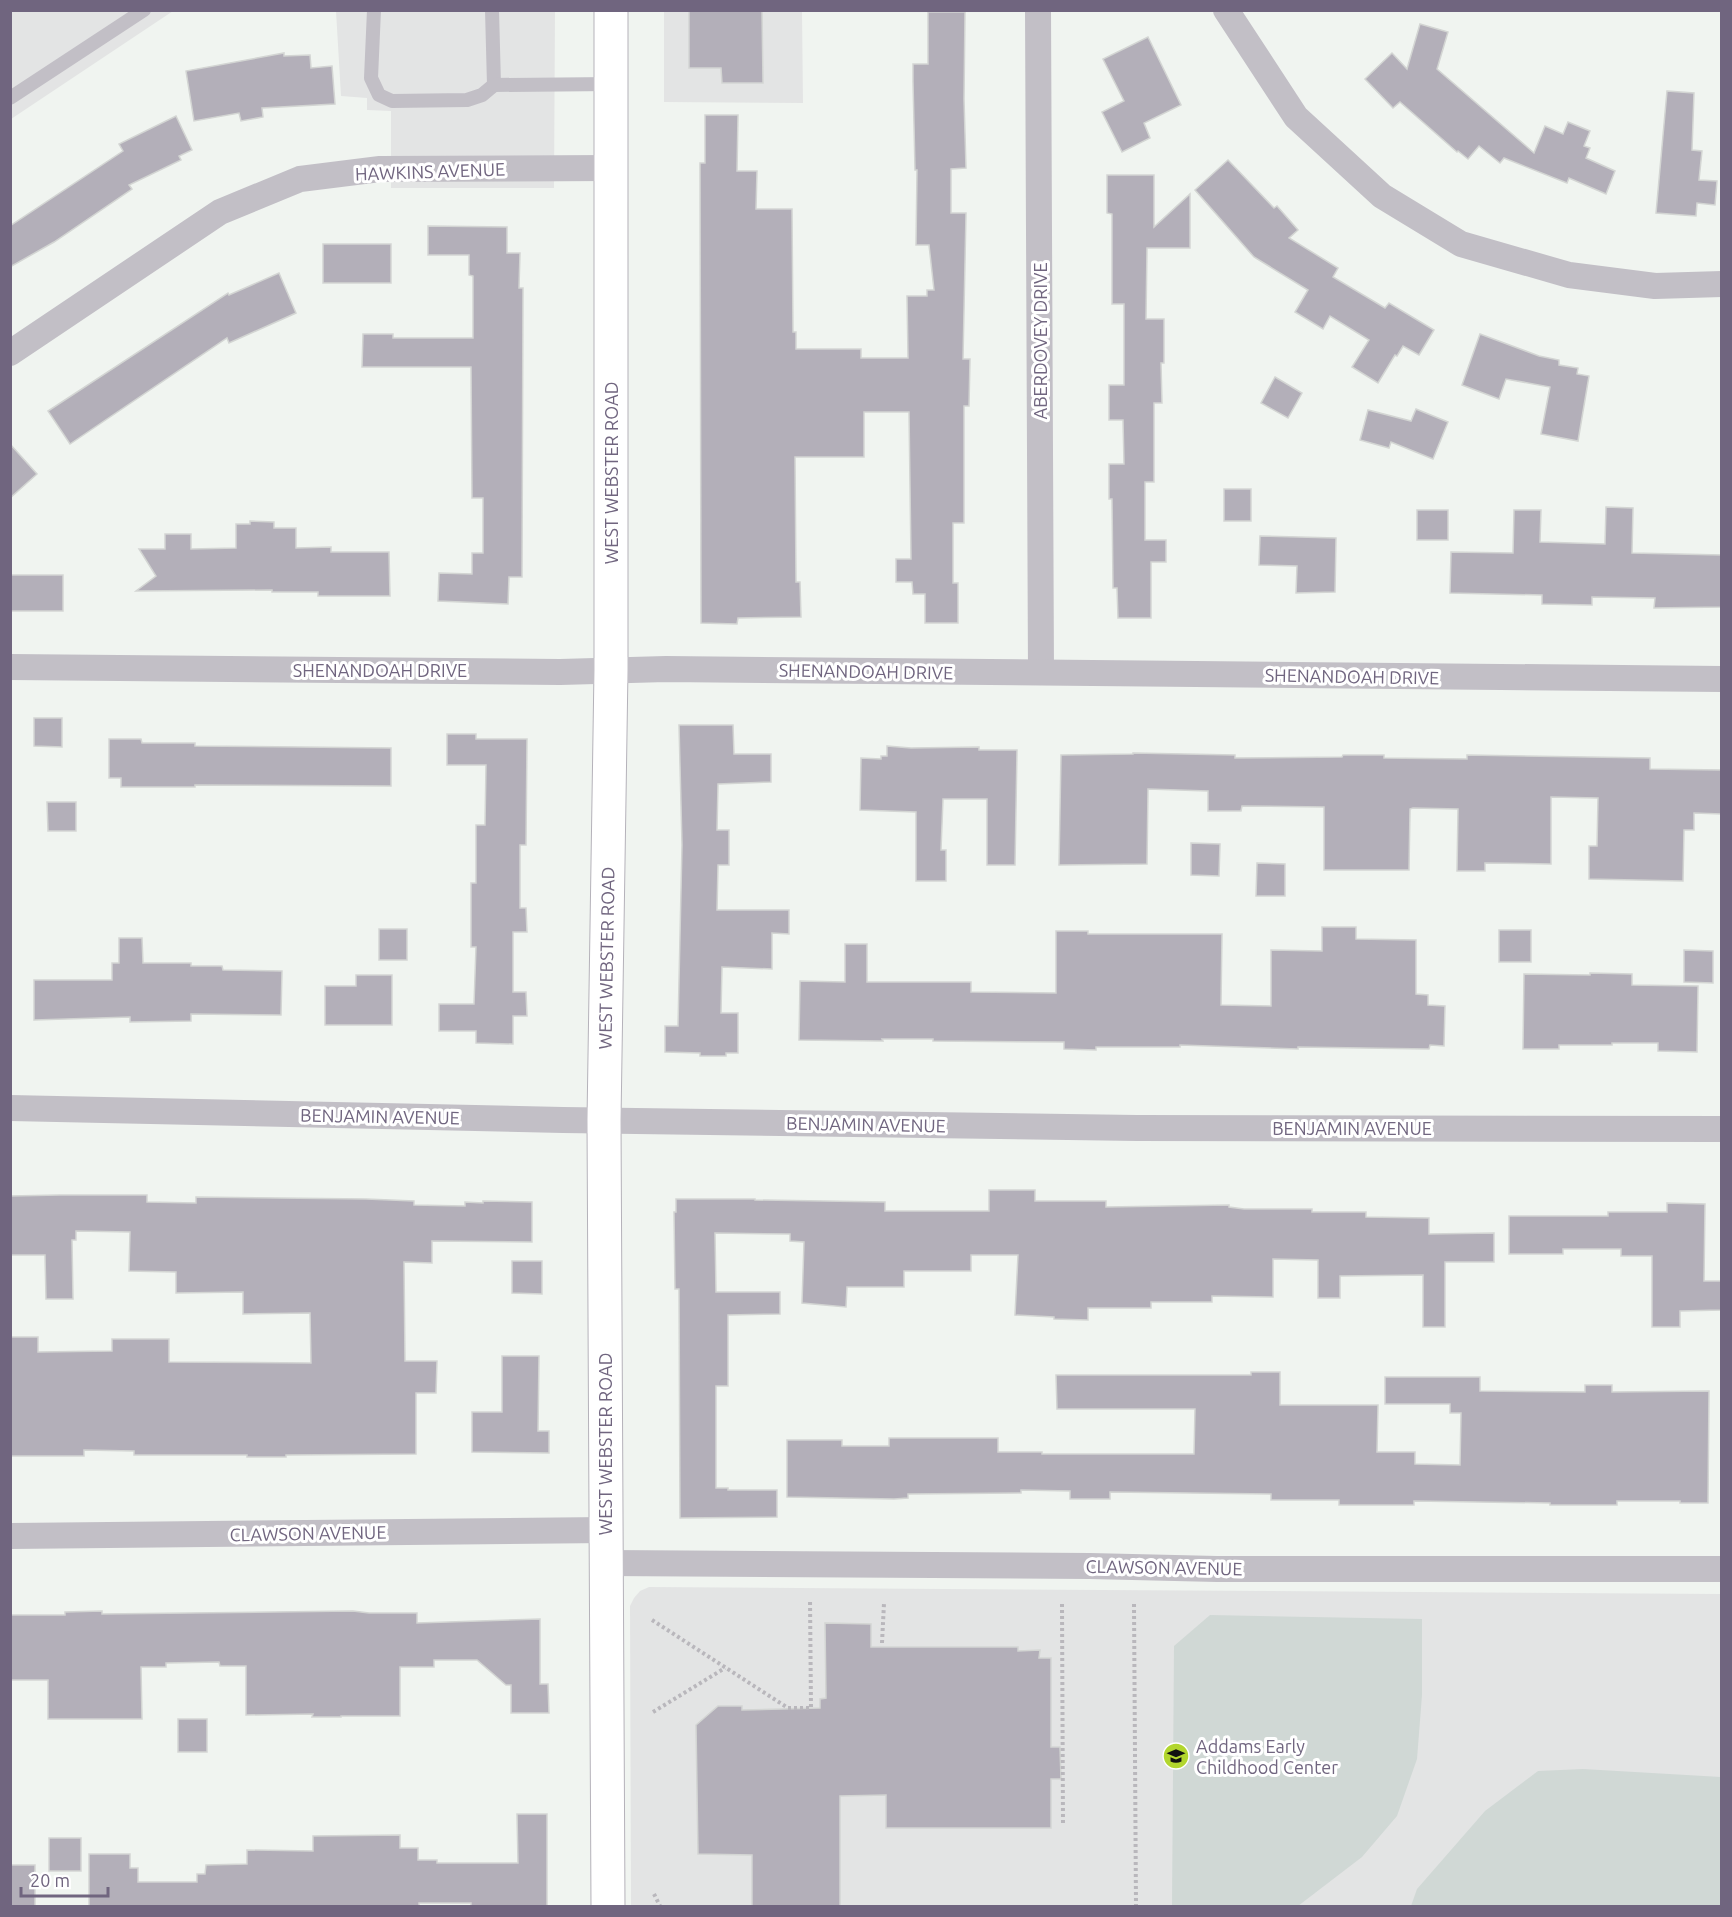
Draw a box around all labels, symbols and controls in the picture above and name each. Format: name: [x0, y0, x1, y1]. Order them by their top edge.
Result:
street label: HAWKINS AVENUE: [355, 158, 505, 184]
street label: ABERDOVEY DRIVE: [1030, 262, 1050, 420]
street label: WEST WEBSTER ROAD: [601, 382, 621, 564]
street label: SHENANDOAH DRIVE: [779, 659, 953, 683]
street label: SHENANDOAH DRIVE: [293, 660, 467, 680]
street label: SHENANDOAH DRIVE: [1265, 664, 1439, 688]
street label: WEST WEBSTER ROAD: [594, 867, 618, 1049]
street label: BENJAMIN AVENUE: [300, 1105, 460, 1127]
street label: BENJAMIN AVENUE: [786, 1113, 946, 1135]
street label: BENJAMIN AVENUE: [1272, 1118, 1432, 1138]
street label: WEST WEBSTER ROAD: [595, 1353, 615, 1535]
street label: CLAWSON AVENUE: [229, 1522, 387, 1544]
street label: CLAWSON AVENUE: [1085, 1556, 1243, 1578]
place label: Addams Early Childhood Center: [1196, 1736, 1338, 1777]
school or university icon: Addams Early Childhood Center: [1161, 1741, 1191, 1771]
scale bar: [21, 1860, 108, 1898]
text: 20 m: [30, 1870, 70, 1890]

